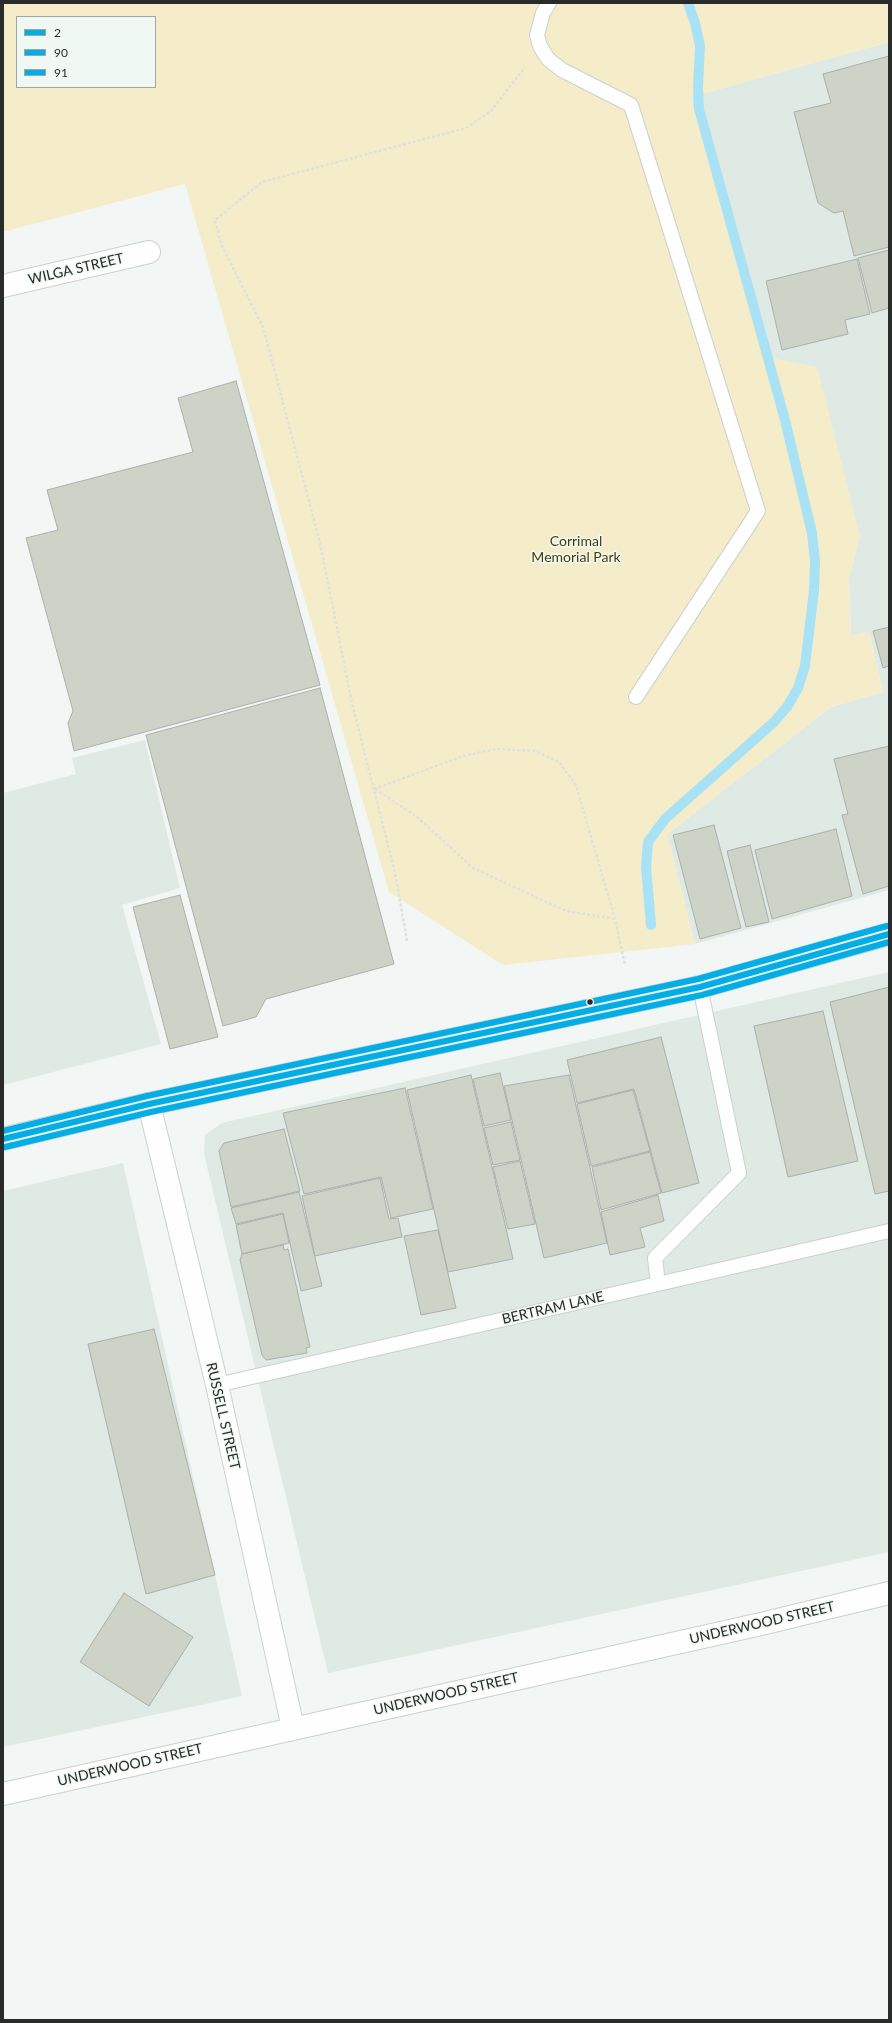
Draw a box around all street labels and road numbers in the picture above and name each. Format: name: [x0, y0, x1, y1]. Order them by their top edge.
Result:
street label: WILGA STREET: [27, 250, 125, 288]
street label: BERTRAM LANE: [500, 1288, 606, 1328]
street label: RUSSELL STREET: [203, 1361, 243, 1471]
street label: UNDERWOOD STREET: [688, 1598, 836, 1648]
street label: UNDERWOOD STREET: [372, 1669, 520, 1719]
street label: UNDERWOOD STREET: [56, 1740, 204, 1790]

